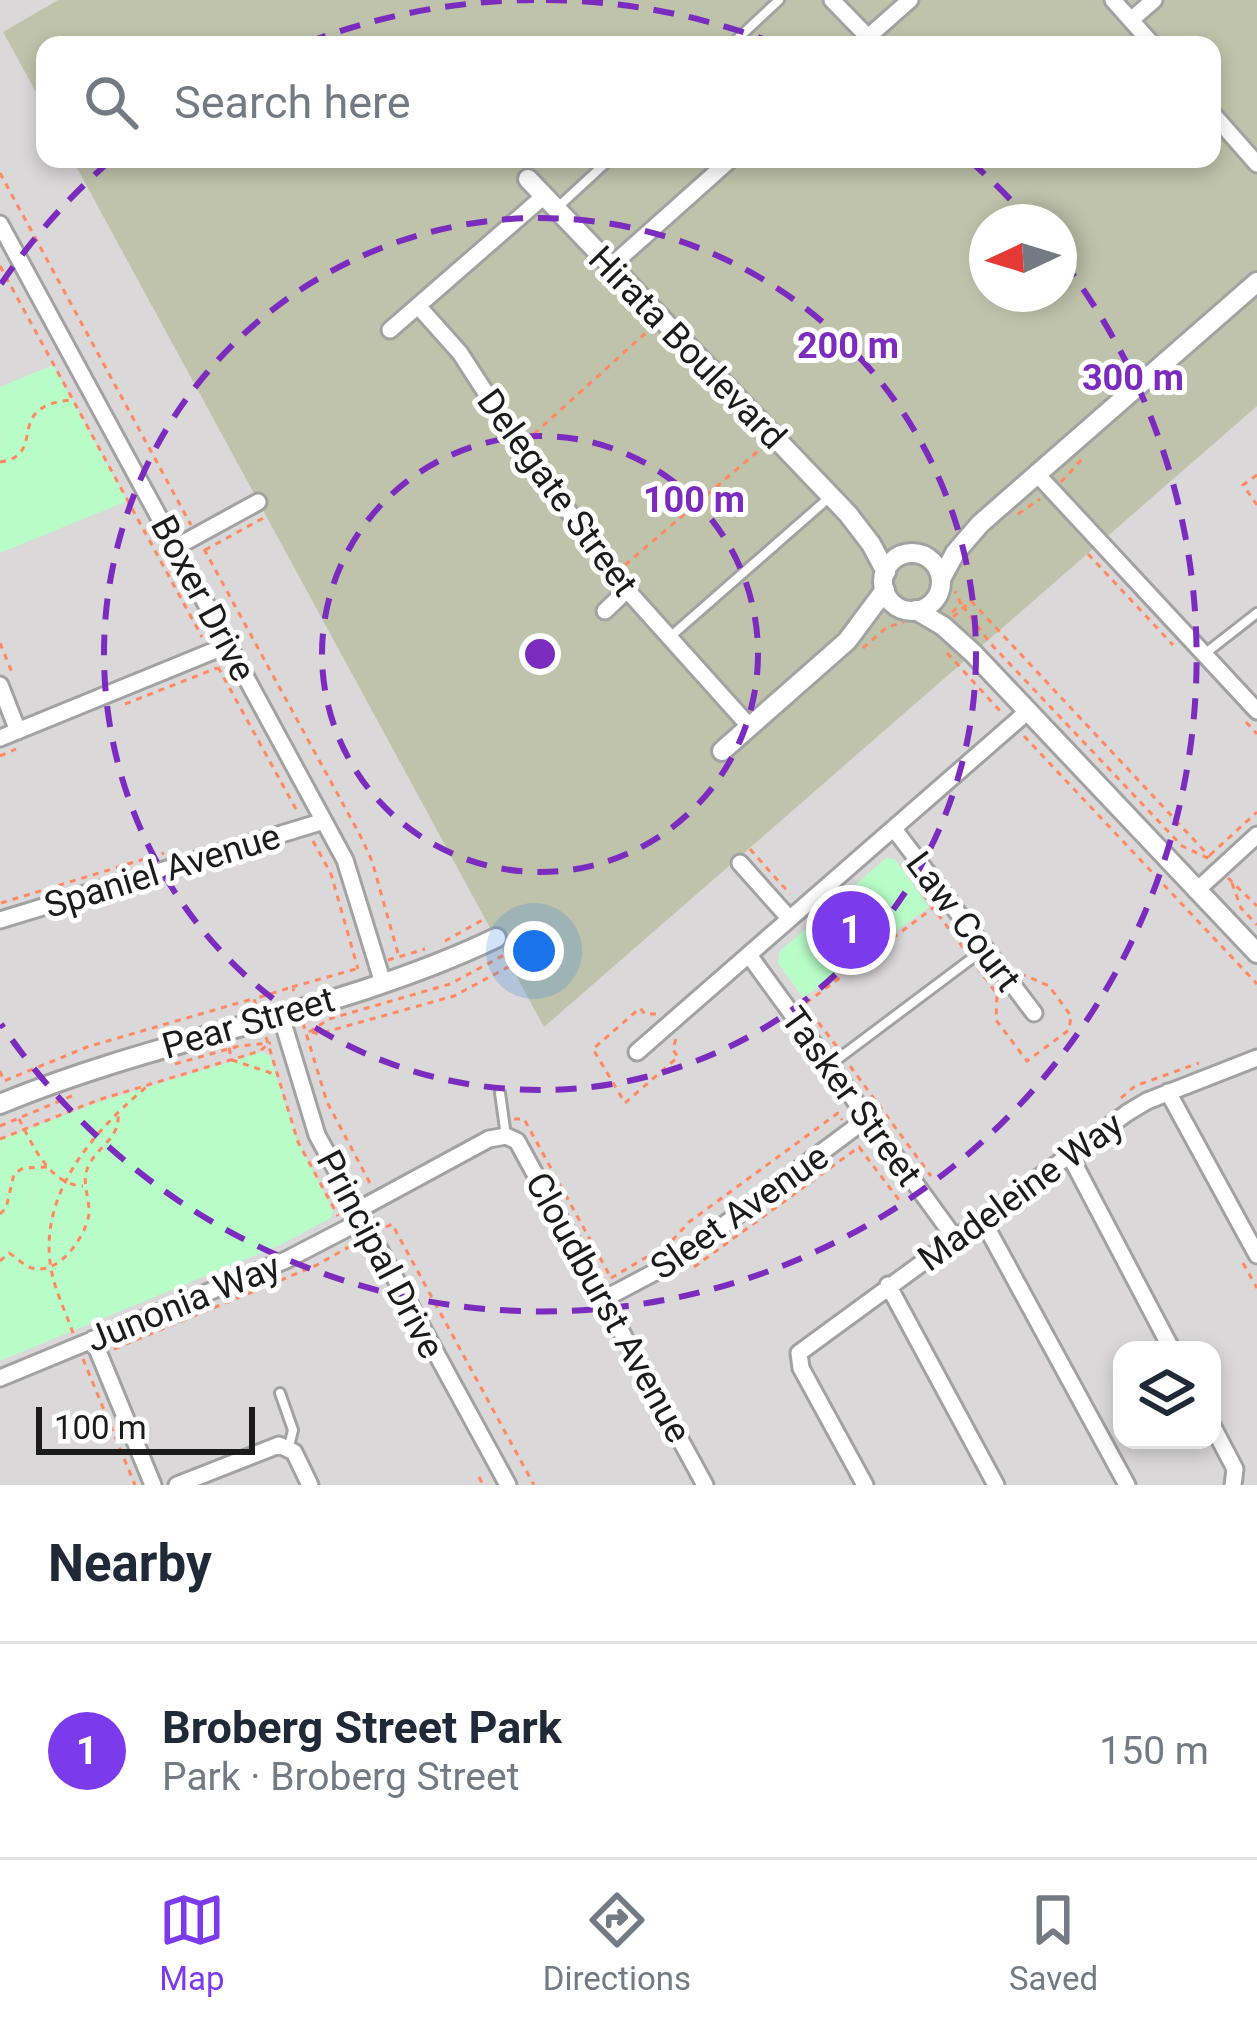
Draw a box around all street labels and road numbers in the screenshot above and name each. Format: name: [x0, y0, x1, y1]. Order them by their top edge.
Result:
street label: Hirata Boulevard: [580, 238, 794, 458]
street label: Delegate Street: [468, 381, 646, 604]
street label: Boxer Drive: [142, 509, 264, 688]
street label: Spaniel Avenue: [39, 815, 285, 927]
street label: Law Court: [897, 844, 1029, 1000]
street label: Pear Street: [157, 978, 339, 1068]
street label: Tasker Street: [772, 999, 930, 1194]
street label: Madeleine Way: [910, 1104, 1131, 1280]
street label: Sleet Avenue: [643, 1135, 836, 1288]
street label: Principal Drive: [308, 1143, 453, 1366]
street label: Cloudburst Avenue: [517, 1165, 700, 1450]
street label: Junonia Way: [80, 1245, 286, 1361]

